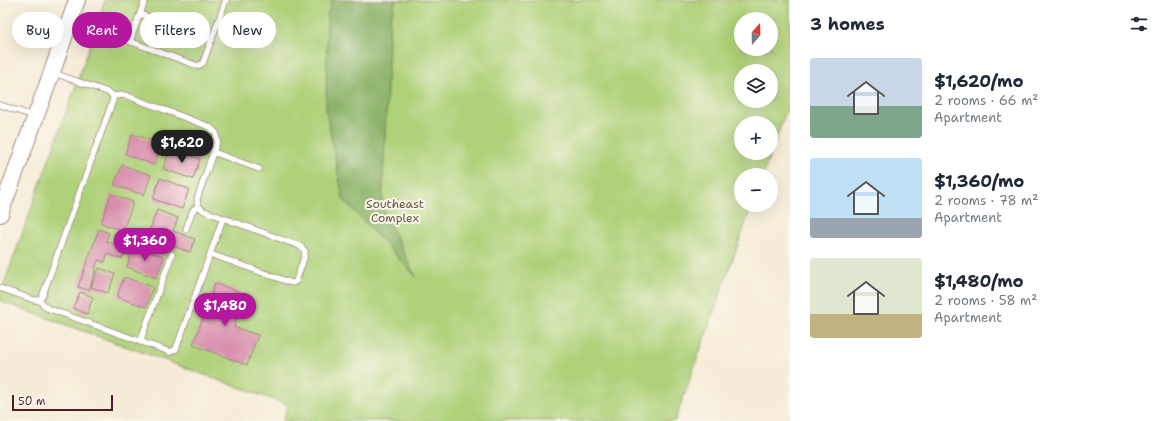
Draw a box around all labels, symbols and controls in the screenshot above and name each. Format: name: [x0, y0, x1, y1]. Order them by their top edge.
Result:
chip: Buy: [12, 12, 64, 48]
chip: Rent: [72, 12, 132, 48]
chip: Filters: [140, 12, 210, 48]
chip: New: [218, 12, 276, 48]
north arrow: [734, 12, 778, 56]
map controls: [734, 12, 778, 212]
text: 3 homes: [810, 13, 885, 35]
icon: filters: [1128, 13, 1150, 35]
button: layers: [734, 64, 778, 108]
text: $1,620/mo: [934, 70, 1024, 92]
icon: home: [842, 74, 890, 122]
text: 2 rooms · 66 m²: [934, 92, 1038, 109]
text: Apartment: [934, 109, 1002, 126]
button: +: [734, 116, 778, 160]
pin: $1,620: [149, 130, 215, 164]
text: $1,620: [160, 134, 204, 151]
button: −: [734, 168, 778, 212]
text: $1,360/mo: [934, 170, 1024, 192]
icon: home: [842, 174, 890, 222]
text: 2 rooms · 78 m²: [934, 192, 1038, 209]
park label: Southeast Complex: [366, 196, 424, 226]
text: Apartment: [934, 209, 1002, 226]
pin: $1,360: [112, 228, 178, 262]
text: $1,360: [123, 232, 167, 249]
text: $1,480/mo: [934, 270, 1024, 292]
icon: home: [842, 274, 890, 322]
text: 2 rooms · 58 m²: [934, 292, 1037, 309]
pin: $1,480: [192, 293, 258, 327]
text: $1,480: [203, 297, 247, 314]
text: Apartment: [934, 309, 1002, 326]
scale bar: [12, 393, 113, 412]
text: 50 m: [18, 394, 46, 409]

